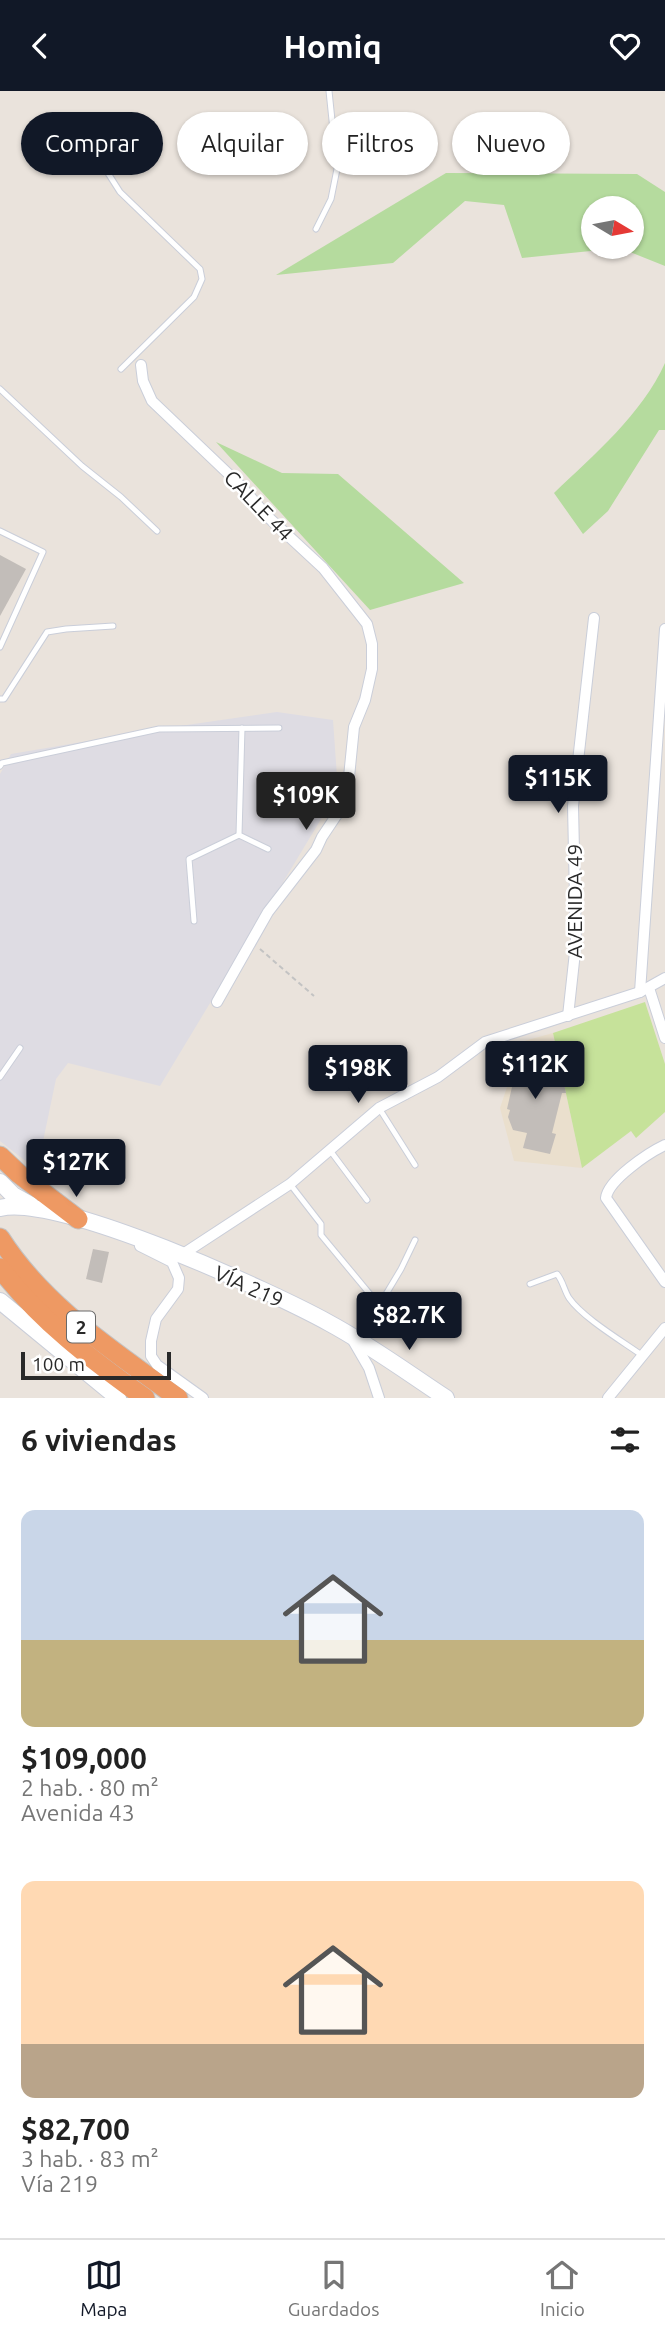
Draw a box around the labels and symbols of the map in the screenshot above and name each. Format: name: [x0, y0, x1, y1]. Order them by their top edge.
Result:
north arrow: [581, 196, 644, 259]
street label: CALLE 44: [220, 465, 298, 545]
pin: $115K: [509, 755, 607, 815]
pin: $109K: [257, 773, 355, 832]
street label: AVENIDA 49: [562, 844, 586, 958]
pin: $112K: [486, 1041, 584, 1101]
pin: $198K: [309, 1045, 407, 1105]
pin: $127K: [27, 1139, 125, 1199]
street label: VÍA 219: [211, 1260, 287, 1312]
pin: $82.7K: [352, 1293, 466, 1352]
road number: 2: [67, 1311, 95, 1343]
scale bar: [21, 1349, 172, 1381]

